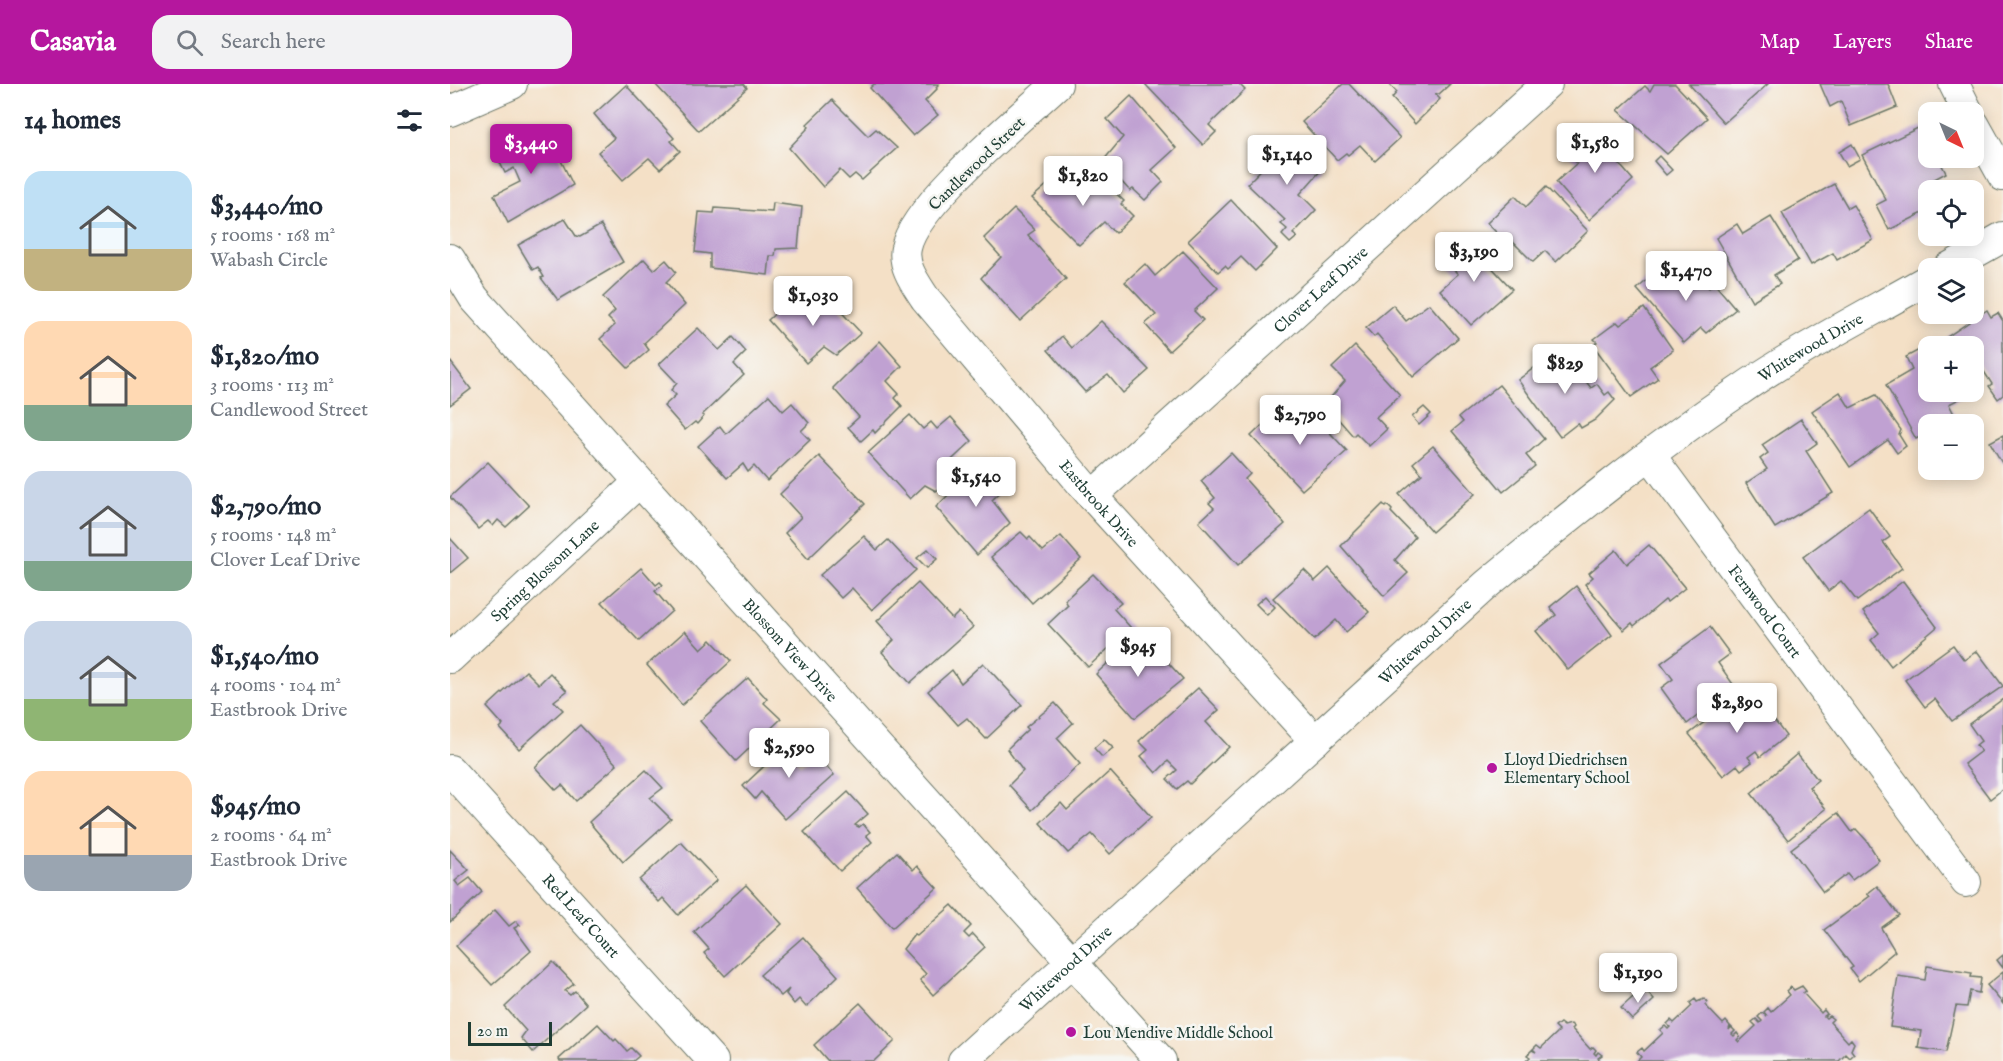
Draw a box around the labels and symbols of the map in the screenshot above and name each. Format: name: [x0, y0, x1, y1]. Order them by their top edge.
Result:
north arrow: [1918, 102, 1984, 168]
street label: Candlewood Street: [925, 113, 1030, 216]
pin: $1,580: [1546, 123, 1644, 174]
pin: $3,440: [482, 124, 580, 175]
pin: $1,140: [1238, 135, 1336, 186]
pin: $1,820: [1034, 156, 1132, 207]
pin: $3,190: [1425, 232, 1523, 283]
street label: Clover Leaf Drive: [1270, 243, 1373, 339]
pin: $1,470: [1637, 251, 1735, 302]
pin: $1,030: [764, 276, 862, 327]
street label: Whitewood Drive: [1755, 310, 1867, 387]
pin: $829: [1529, 344, 1601, 395]
pin: $2,790: [1251, 395, 1349, 446]
street label: Eastbrook Drive: [1054, 456, 1142, 552]
pin: $1,540: [927, 457, 1025, 508]
street label: Spring Blossom Lane: [487, 516, 604, 627]
street label: Fernwood Court: [1723, 562, 1805, 663]
street label: Blossom View Drive: [737, 595, 841, 707]
street label: Whitewood Drive: [1375, 595, 1476, 690]
pin: $945: [1102, 627, 1174, 678]
pin: $2,890: [1688, 683, 1786, 734]
pin: $2,590: [740, 728, 838, 779]
place label: Lloyd Diedrichsen Elementary School: [1504, 751, 1630, 789]
marker: Lloyd Diedrichsen Elementary School: [1485, 761, 1499, 775]
street label: Red Leaf Court: [537, 871, 623, 963]
street label: Whitewood Drive: [1016, 922, 1117, 1017]
pin: $1,190: [1589, 953, 1687, 1004]
scale bar: [468, 1019, 552, 1046]
place label: Lou Mendive Middle School: [1083, 1024, 1273, 1044]
marker: Lou Mendive Middle School: [1064, 1025, 1078, 1039]

